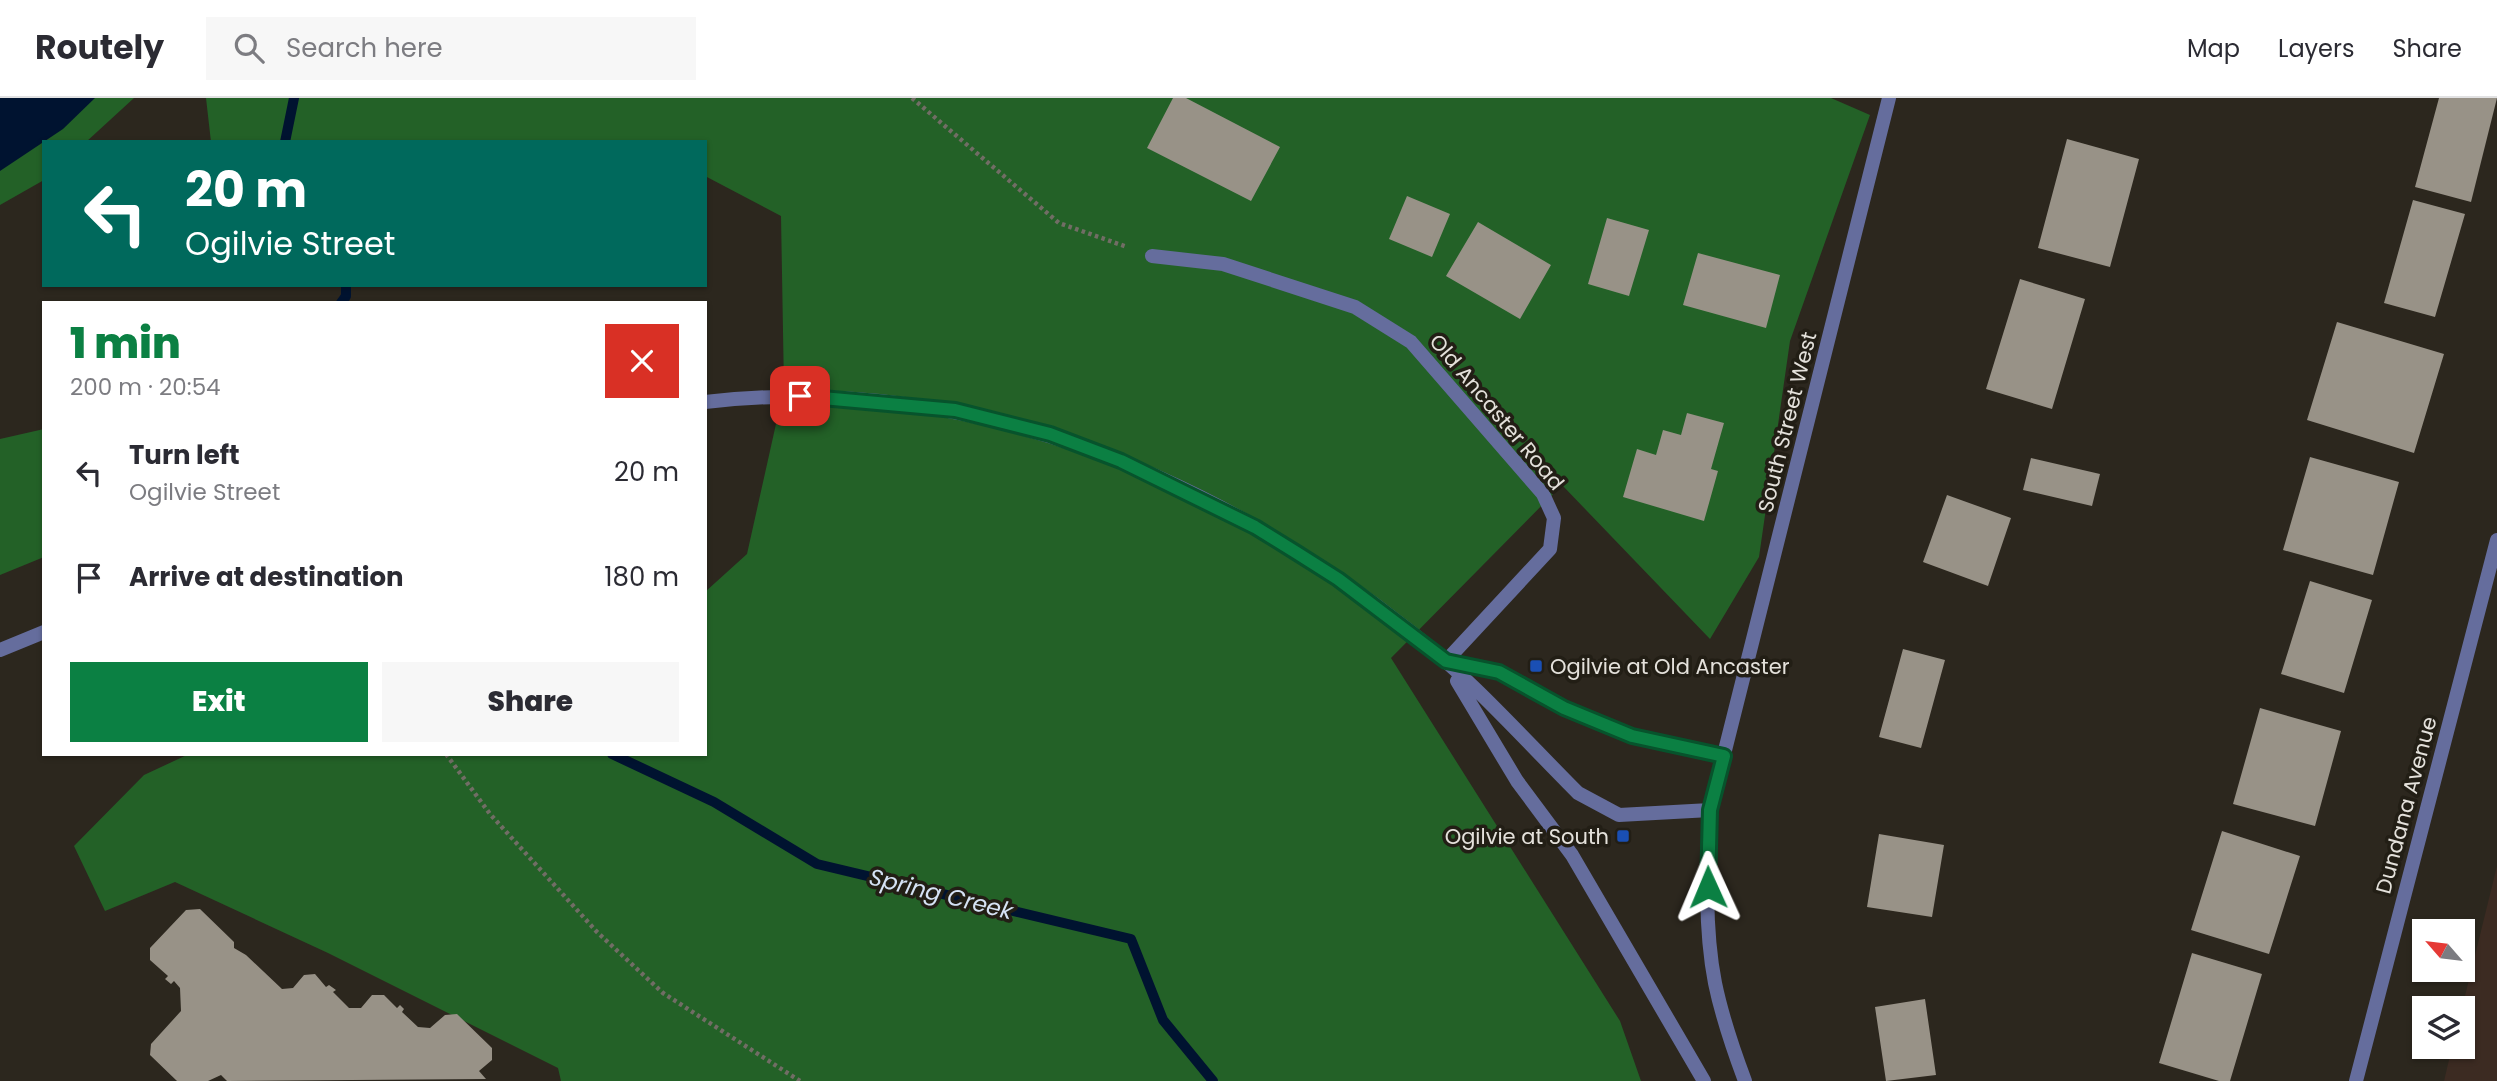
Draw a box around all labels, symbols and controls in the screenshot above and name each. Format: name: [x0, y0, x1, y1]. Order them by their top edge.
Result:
search box: [206, 17, 696, 80]
text: Routely: [35, 24, 164, 71]
icon: search: [230, 29, 268, 67]
text: Search here: [286, 30, 443, 66]
text: Map: [2187, 32, 2240, 65]
text: Layers: [2278, 32, 2354, 65]
text: Share: [2392, 32, 2462, 65]
text: 20 m: [185, 156, 307, 224]
icon: left: [70, 168, 161, 259]
text: Ogilvie Street: [185, 221, 395, 266]
text: 1 min: [70, 314, 181, 373]
button: close: [605, 324, 679, 398]
street label: Old Ancaster Road: [1423, 328, 1571, 496]
street label: South Street West: [1751, 329, 1823, 515]
pin: [770, 366, 830, 426]
text: 200 m · 20:54: [70, 371, 221, 403]
icon: arrive: [781, 377, 819, 415]
text: Turn left: [129, 437, 240, 473]
icon: left: [70, 454, 108, 492]
text: 20 m: [614, 454, 679, 490]
text: Ogilvie Street: [129, 476, 280, 508]
icon: arrive: [70, 559, 108, 597]
text: Arrive at destination: [129, 559, 404, 595]
text: 180 m: [604, 559, 679, 595]
place label: Ogilvie at Old Ancaster: [1550, 652, 1790, 681]
marker: Ogilvie at Old Ancaster: [1528, 658, 1544, 674]
button: Exit: [70, 662, 368, 742]
button: Share: [382, 662, 679, 742]
street label: Dundana Avenue: [2368, 713, 2444, 897]
place label: Ogilvie at South: [1445, 822, 1609, 851]
marker: Ogilvie at South: [1615, 828, 1631, 844]
position arrow: [1671, 850, 1745, 924]
water label: Spring Creek: [866, 861, 1017, 928]
north arrow: [2412, 919, 2474, 982]
map controls: [2412, 919, 2475, 1059]
button: layers: [2412, 996, 2475, 1059]

